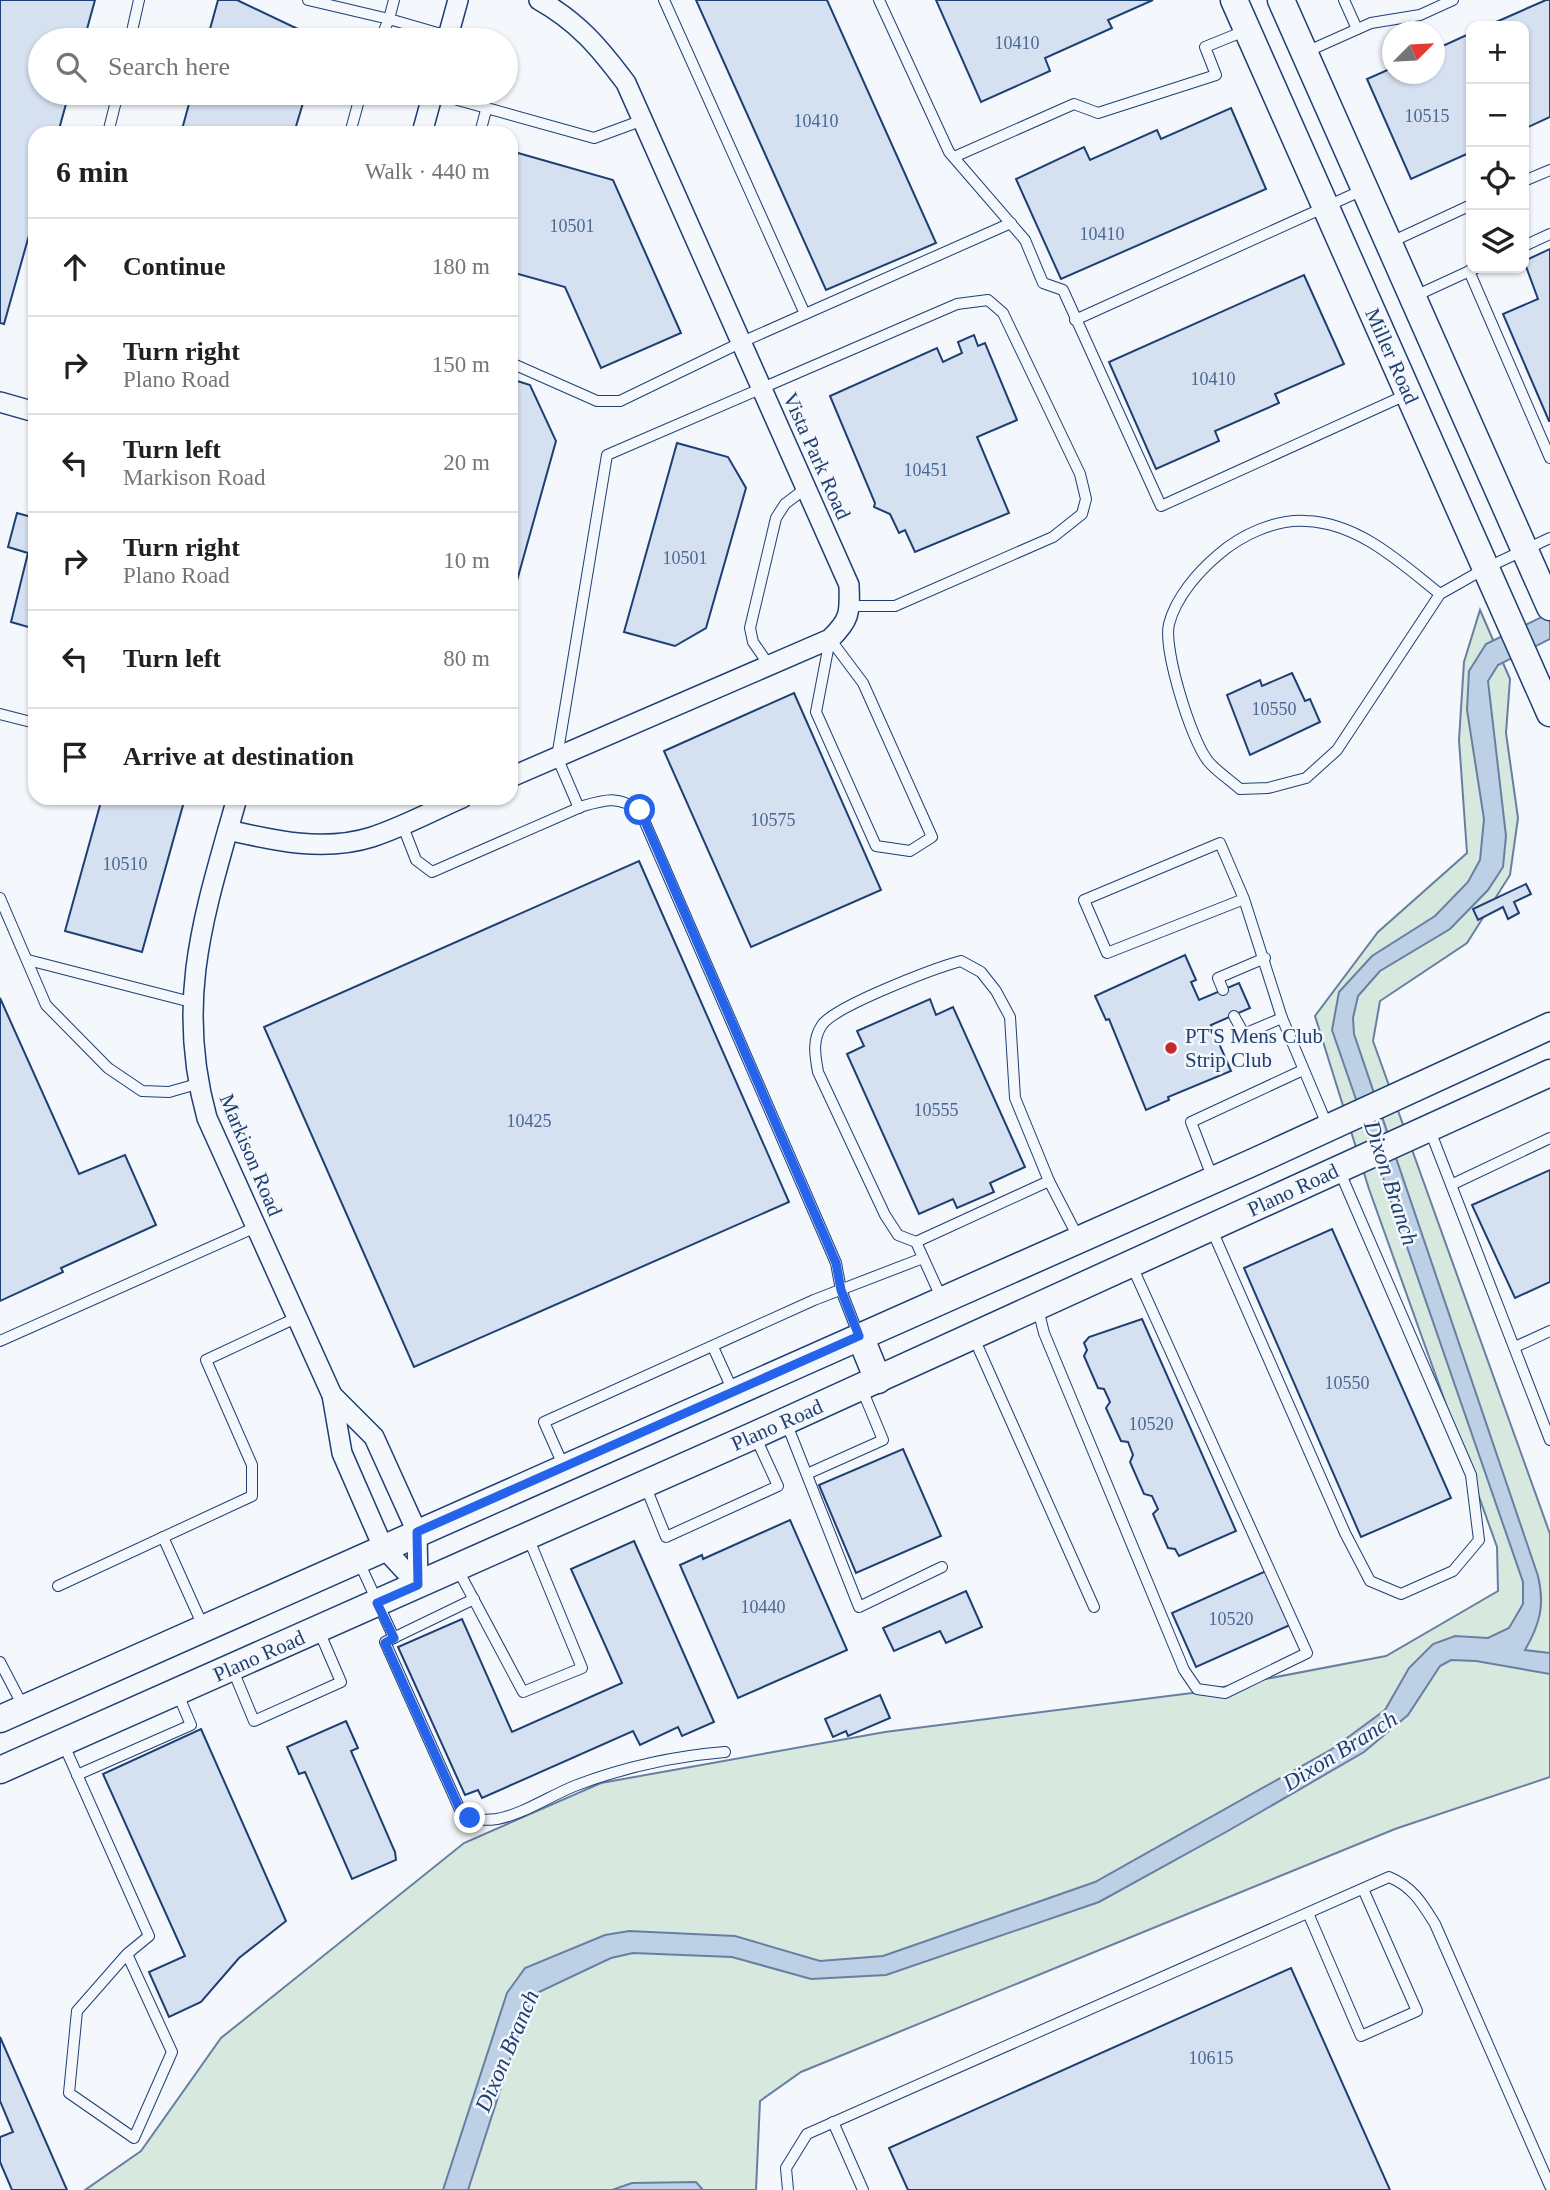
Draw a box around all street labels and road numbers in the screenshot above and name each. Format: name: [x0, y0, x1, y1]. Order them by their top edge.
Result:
street label: Miller Road: [1360, 304, 1424, 408]
street label: Vista Park Road: [778, 389, 856, 524]
street label: Markison Road: [215, 1090, 288, 1220]
street label: Plano Road: [1244, 1158, 1343, 1221]
street label: Plano Road: [728, 1394, 827, 1456]
street label: Plano Road: [210, 1625, 309, 1687]

